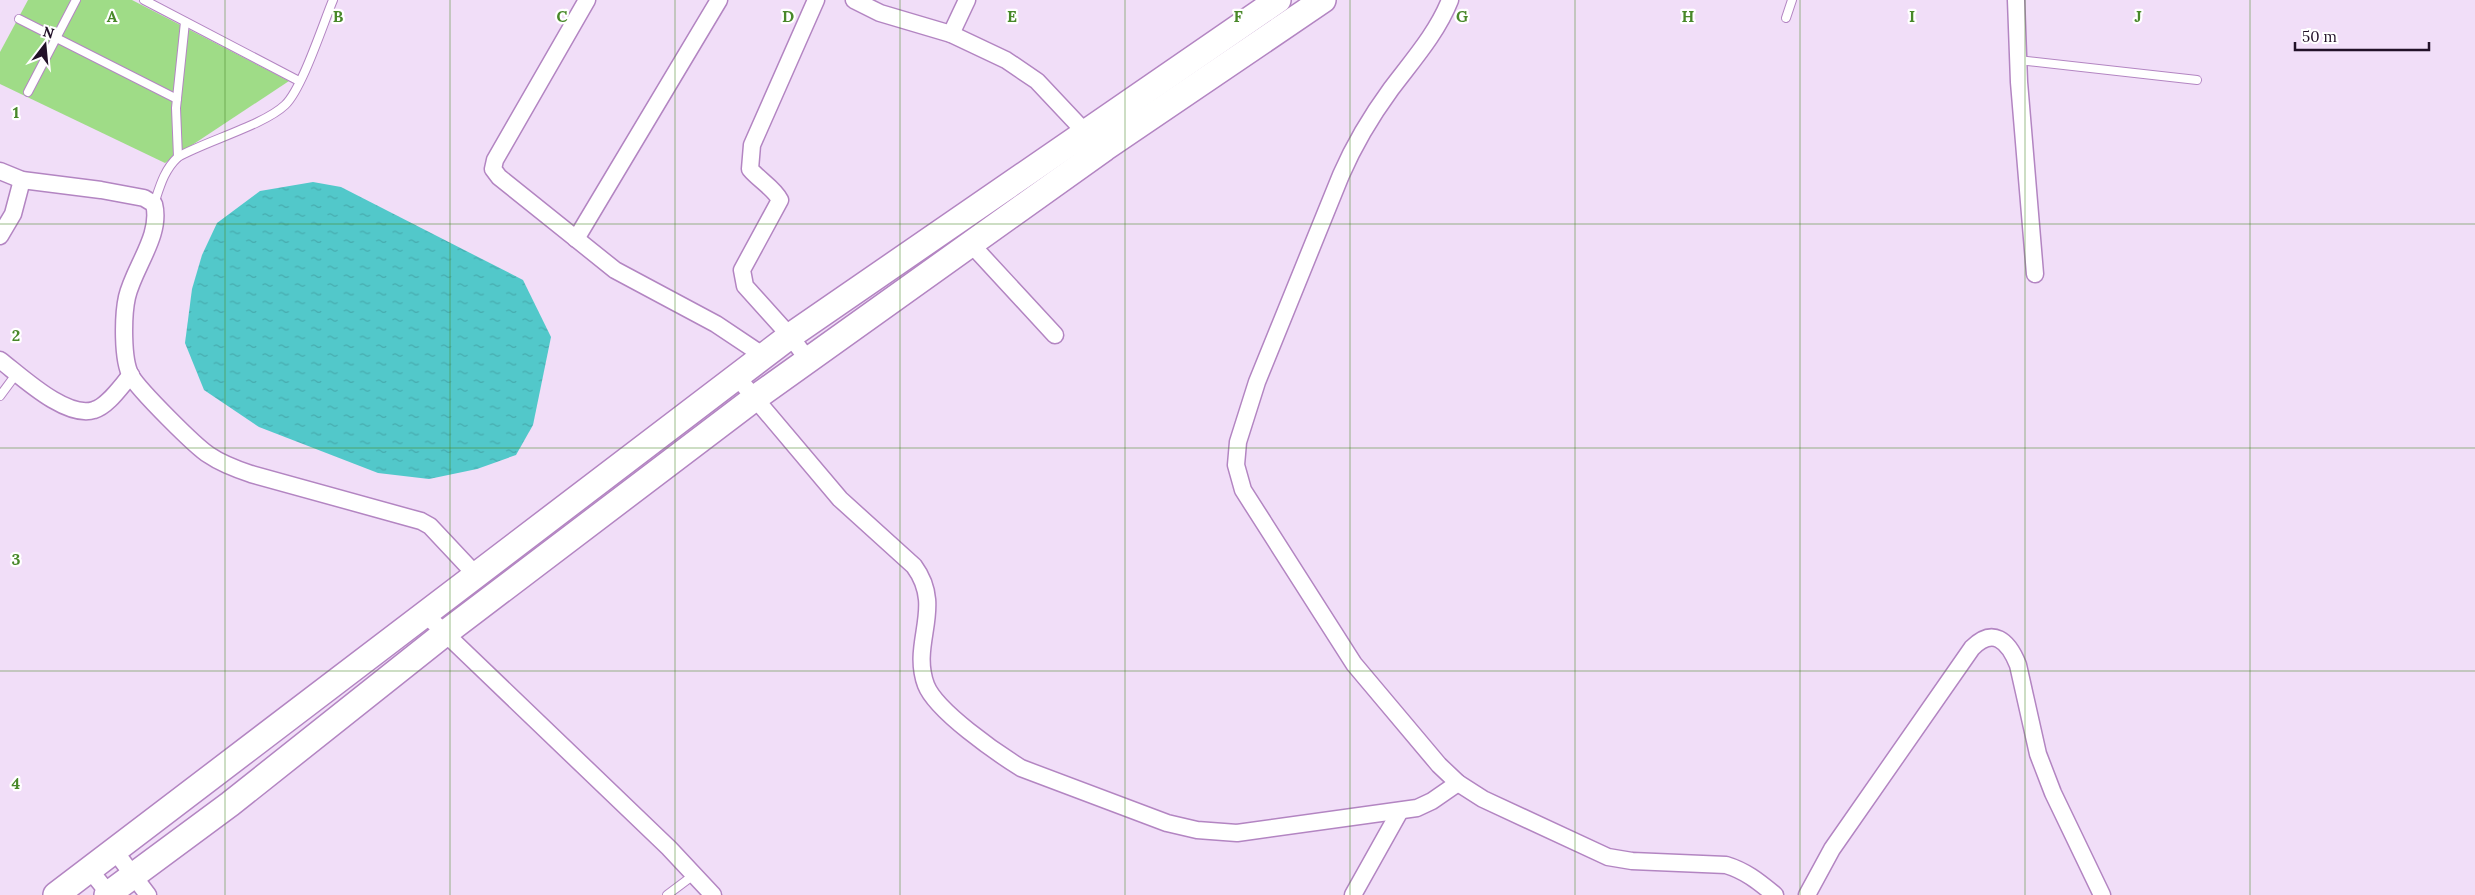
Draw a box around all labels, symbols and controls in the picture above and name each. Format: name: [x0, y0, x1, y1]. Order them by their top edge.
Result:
text: A: [107, 6, 118, 26]
text: B: [333, 6, 344, 26]
text: C: [556, 6, 568, 26]
text: D: [782, 6, 794, 26]
text: E: [1007, 6, 1017, 26]
text: F: [1233, 6, 1243, 26]
text: G: [1456, 6, 1468, 26]
text: H: [1682, 6, 1695, 26]
text: I: [1909, 6, 1915, 26]
text: J: [2134, 6, 2142, 26]
north arrow: [20, 20, 70, 70]
scale bar: [2295, 20, 2429, 52]
text: N: [41, 22, 56, 43]
text: 50 m: [2302, 27, 2337, 46]
text: 1: [13, 102, 19, 122]
text: 2: [12, 325, 20, 345]
text: 3: [12, 549, 21, 569]
text: 4: [12, 773, 21, 793]

